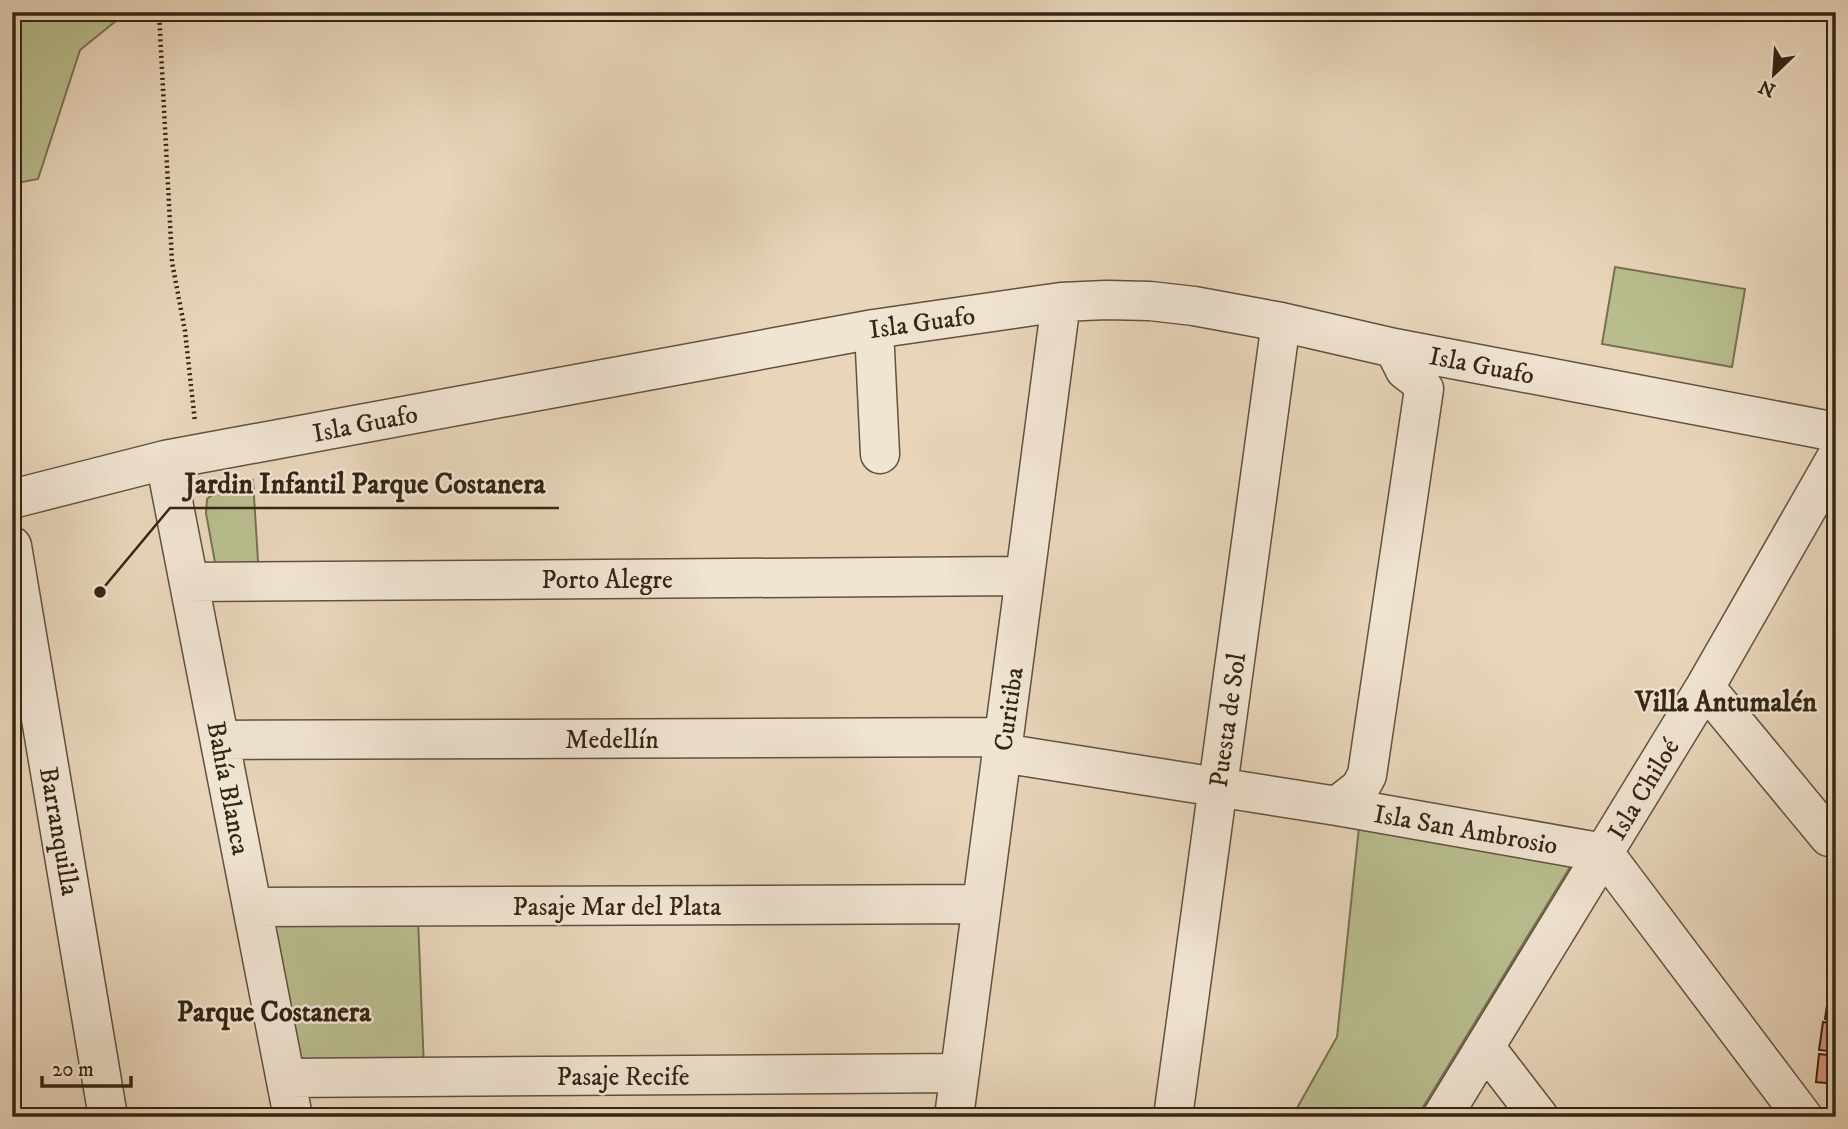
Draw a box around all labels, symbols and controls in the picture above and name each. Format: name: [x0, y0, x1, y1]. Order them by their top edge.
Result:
north arrow: [1740, 38, 1810, 108]
text: N: [1755, 74, 1779, 102]
street label: Isla Guafo: [867, 300, 977, 347]
street label: Isla Guafo: [1426, 340, 1537, 393]
street label: Isla Guafo: [310, 398, 421, 451]
callout: Jardin Infantil Parque Costanera: [170, 459, 559, 508]
text: Jardin Infantil Parque Costanera: [181, 467, 547, 503]
street label: Porto Alegre: [541, 564, 673, 597]
street label: Puesta de Sol: [1203, 651, 1254, 790]
street label: Curitiba: [987, 665, 1032, 753]
district label: Villa Antumalén: [1634, 685, 1817, 720]
street label: Bahía Blanca: [198, 719, 257, 858]
street label: Medellín: [565, 724, 659, 757]
street label: Isla Chiloé: [1601, 733, 1688, 847]
street label: Barranquilla: [31, 764, 86, 898]
street label: Isla San Ambrosio: [1371, 798, 1560, 863]
street label: Pasaje Mar del Plata: [513, 891, 721, 924]
district label: Parque Costanera: [177, 995, 372, 1031]
scale bar: [42, 1045, 131, 1089]
text: 20 m: [52, 1057, 94, 1083]
street label: Pasaje Recife: [556, 1061, 690, 1094]

